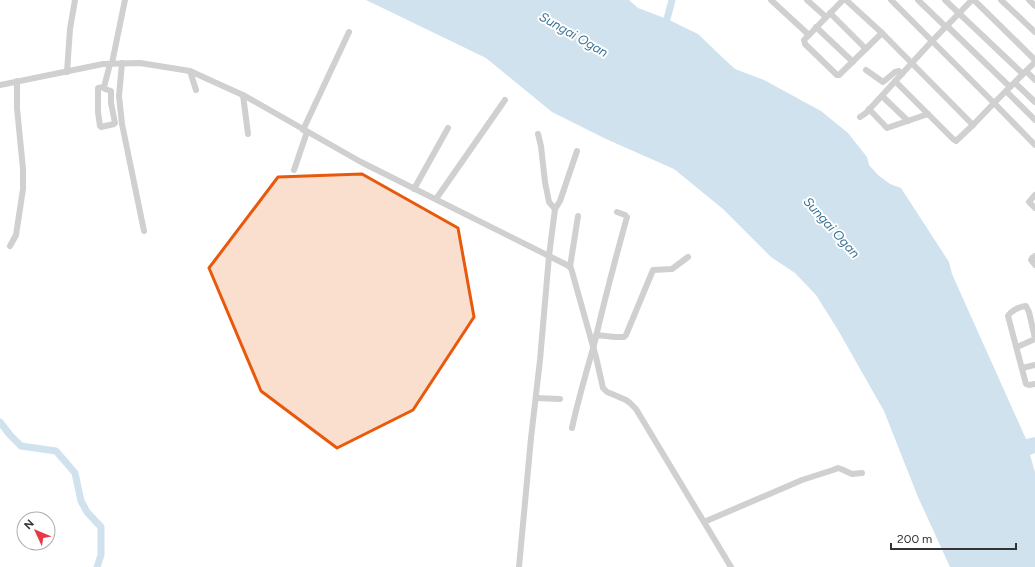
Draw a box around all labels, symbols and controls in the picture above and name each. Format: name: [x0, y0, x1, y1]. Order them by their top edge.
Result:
water label: Sungai Ogan: [537, 9, 611, 60]
water label: Sungai Ogan: [800, 194, 863, 261]
north arrow: [16, 511, 56, 551]
text: N: [22, 517, 37, 532]
scale bar: [891, 525, 1016, 551]
text: 200 m: [897, 532, 932, 546]

